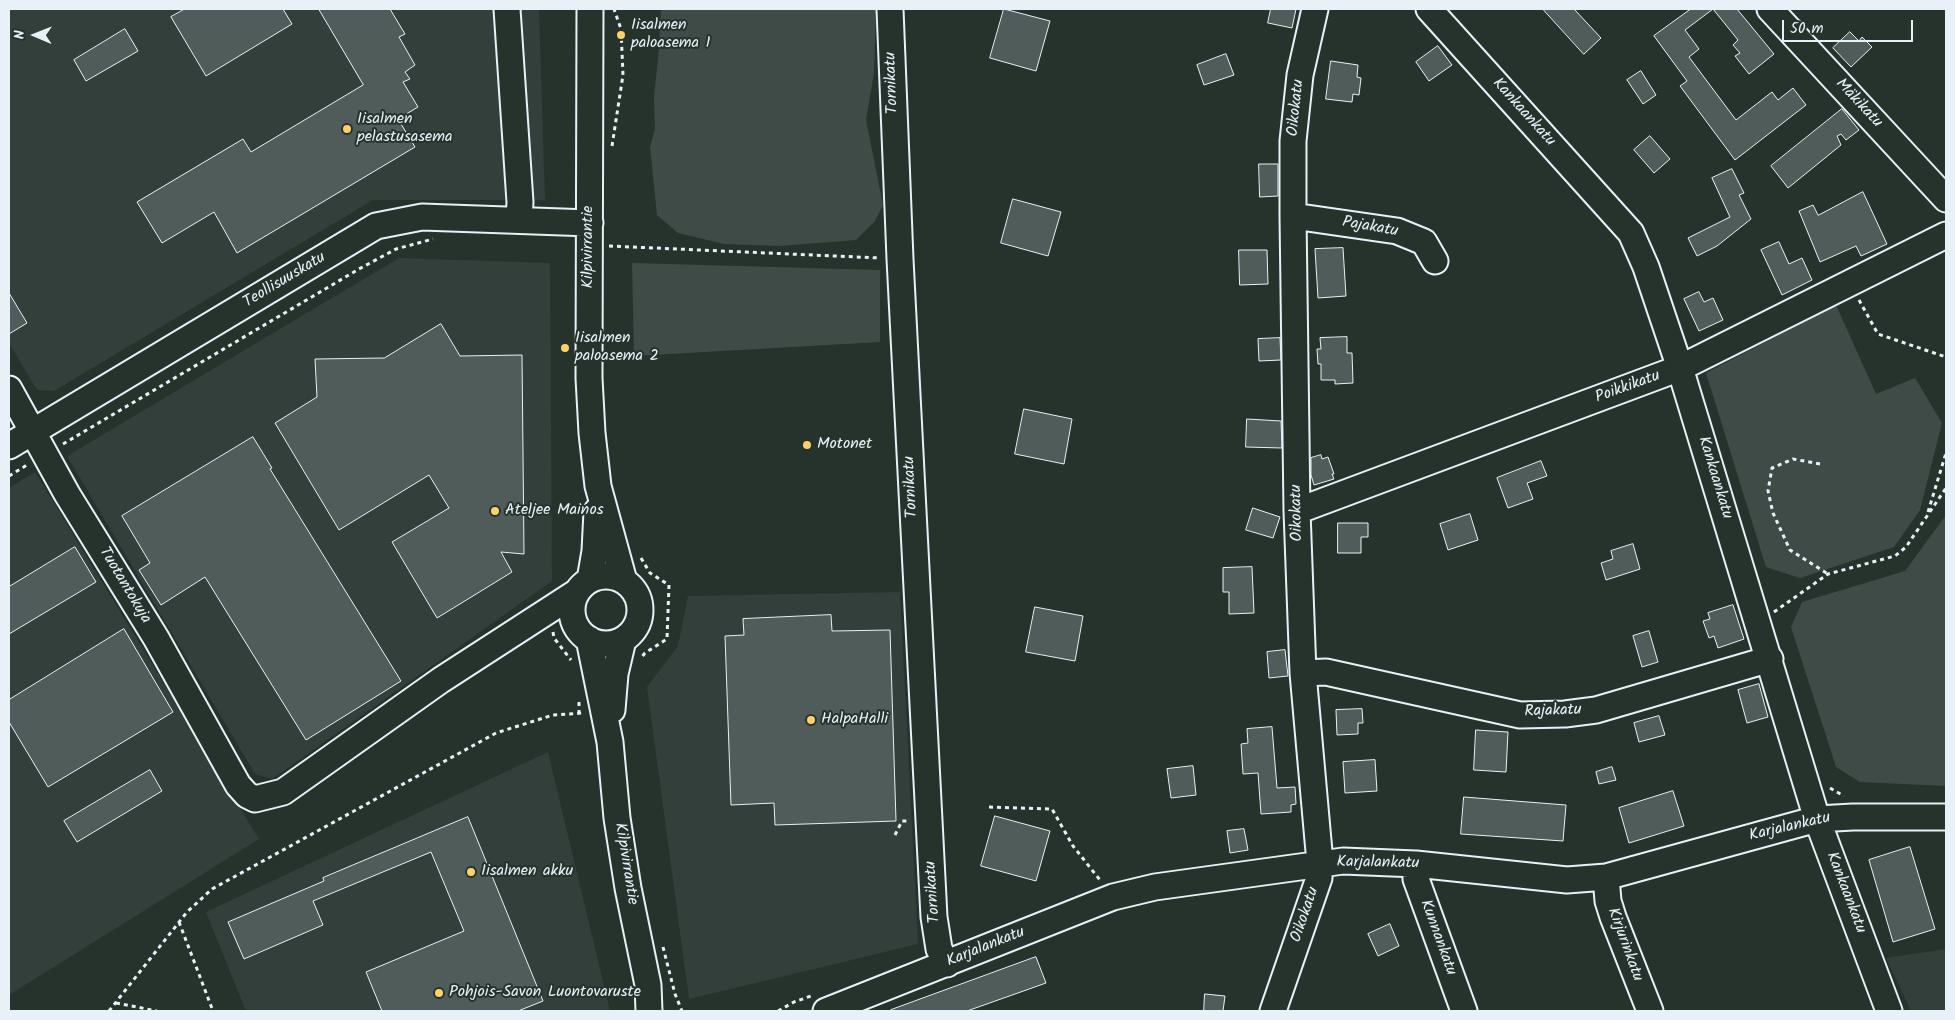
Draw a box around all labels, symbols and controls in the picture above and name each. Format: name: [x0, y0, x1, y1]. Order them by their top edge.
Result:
north arrow: [10, 10, 60, 60]
scale bar: [1785, 10, 1916, 42]
place label: Iisalmen paloasema 1: [631, 16, 711, 54]
text: 50 m: [1790, 17, 1824, 41]
marker: Iisalmen paloasema 1: [615, 29, 627, 41]
text: N: [9, 30, 31, 39]
street label: Tornikatu: [882, 52, 904, 114]
street label: Kankaankatu: [1487, 75, 1559, 151]
street label: Mäkikatu: [1830, 75, 1886, 133]
street label: Oikokatu: [1284, 79, 1310, 137]
place label: Iisalmen pelastusasema: [357, 110, 453, 148]
marker: Iisalmen pelastusasema: [341, 123, 353, 135]
street label: Kilpivirrantie: [579, 205, 599, 289]
street label: Pajakatu: [1340, 214, 1400, 242]
street label: Teollisuuskatu: [240, 249, 330, 313]
place label: Iisalmen paloasema 2: [575, 329, 659, 367]
marker: Iisalmen paloasema 2: [559, 342, 571, 354]
street label: Poikkikatu: [1593, 367, 1663, 409]
street label: Kankaankatu: [1692, 434, 1736, 522]
place label: Motonet: [817, 435, 872, 455]
marker: Motonet: [801, 439, 813, 451]
street label: Tornikatu: [901, 455, 923, 519]
street label: Oikokatu: [1288, 484, 1308, 542]
place label: Ateljee Mainos: [505, 501, 603, 521]
marker: Ateljee Mainos: [489, 505, 501, 517]
street label: Tuotantokuja: [94, 544, 154, 628]
street label: Rajakatu: [1524, 701, 1582, 723]
place label: HalpaHalli: [821, 710, 888, 730]
marker: HalpaHalli: [805, 714, 817, 726]
street label: Karjalankatu: [1748, 809, 1832, 847]
street label: Kilpivirrantie: [609, 821, 641, 907]
street label: Kankaankatu: [1821, 850, 1869, 936]
street label: Karjalankatu: [1337, 854, 1419, 874]
street label: Tornikatu: [922, 860, 946, 924]
place label: Iisalmen akku: [481, 862, 573, 882]
marker: Iisalmen akku: [465, 866, 477, 878]
street label: Oikokatu: [1288, 885, 1324, 945]
street label: Kunnankatu: [1414, 898, 1460, 978]
street label: Kirjurinkatu: [1602, 906, 1646, 984]
street label: Karjalankatu: [944, 924, 1028, 972]
place label: Pohjois-Savon Luontovaruste: [449, 983, 641, 1003]
marker: Pohjois-Savon Luontovaruste: [433, 987, 445, 999]

